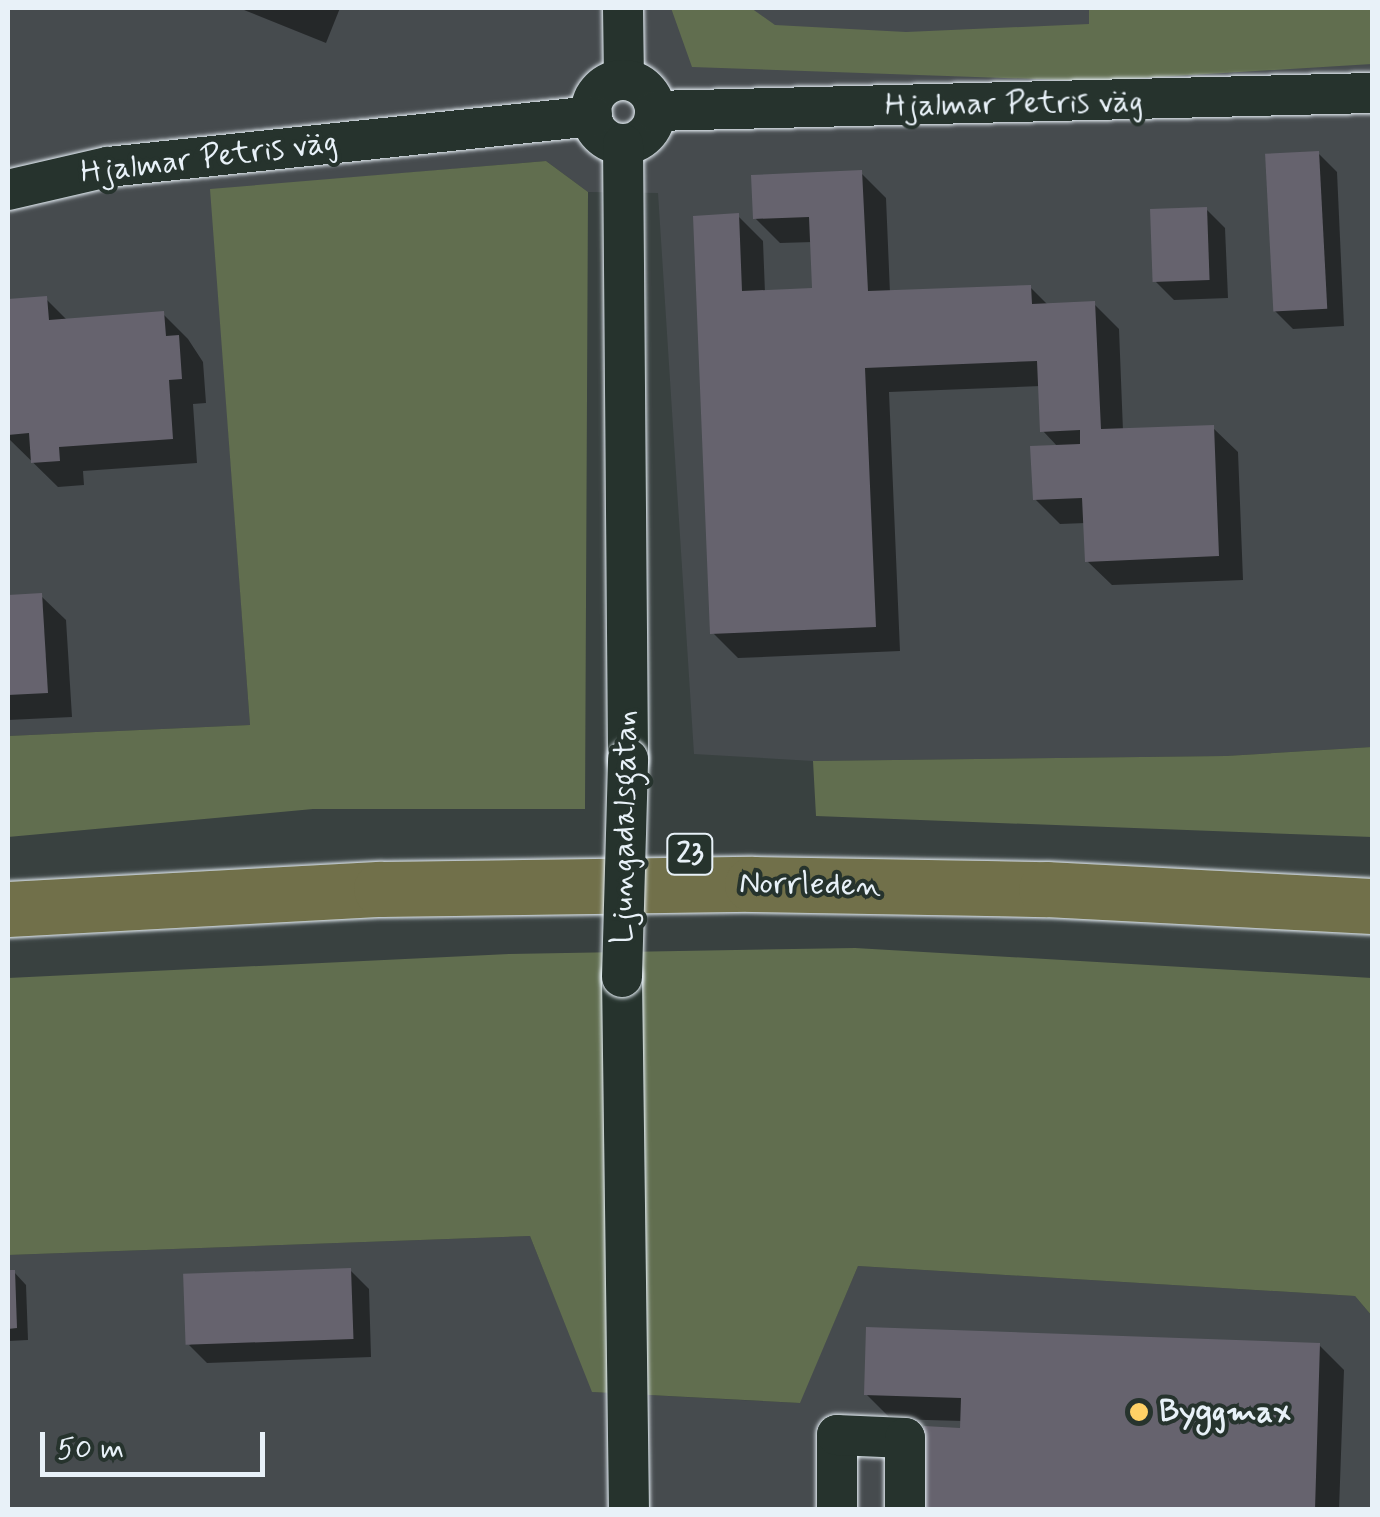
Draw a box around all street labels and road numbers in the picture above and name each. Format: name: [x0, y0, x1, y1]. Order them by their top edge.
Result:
street label: Hjalmar Petris väg: [887, 83, 1141, 125]
street label: Hjalmar Petris väg: [81, 124, 337, 192]
street label: Ljungadalsgatan: [604, 710, 646, 944]
road number: 23: [665, 829, 715, 879]
street label: Norrleden: [739, 865, 881, 905]

